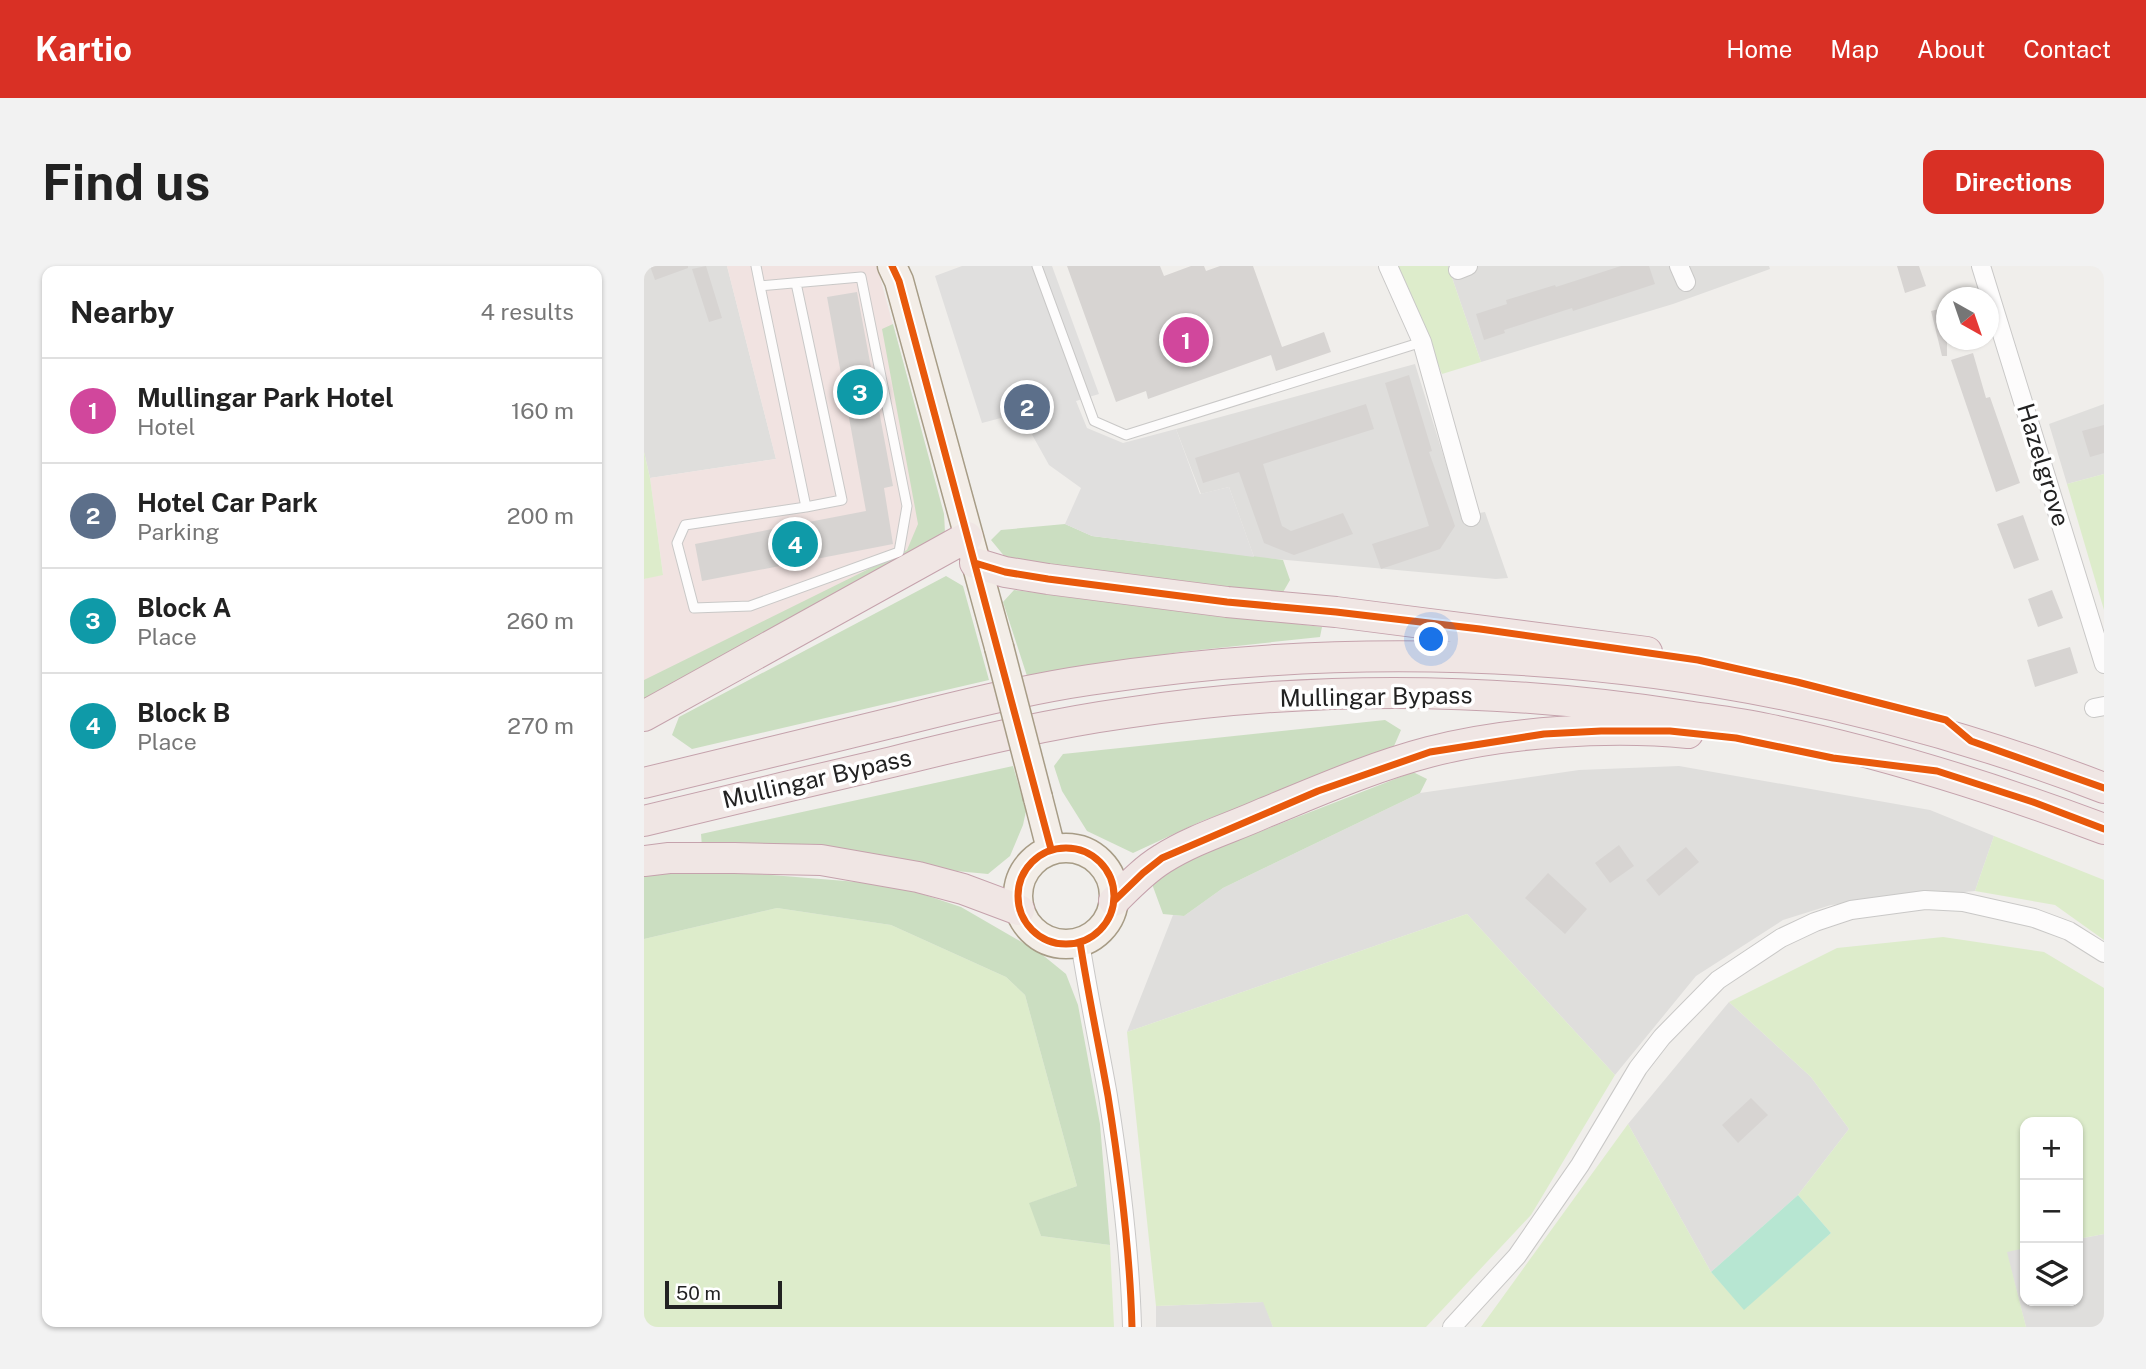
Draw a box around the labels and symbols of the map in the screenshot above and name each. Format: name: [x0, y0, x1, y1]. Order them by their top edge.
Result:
north arrow: [1936, 287, 1999, 350]
pin: 1: [1163, 314, 1209, 366]
pin: 3: [837, 366, 883, 418]
pin: 2: [1004, 381, 1050, 433]
street label: Hazelgrove: [2012, 400, 2076, 530]
pin: 4: [772, 518, 818, 570]
your location: [1414, 622, 1448, 656]
street label: Mullingar Bypass: [1279, 680, 1473, 712]
street label: Mullingar Bypass: [720, 743, 914, 813]
scale bar: [665, 1278, 782, 1310]

